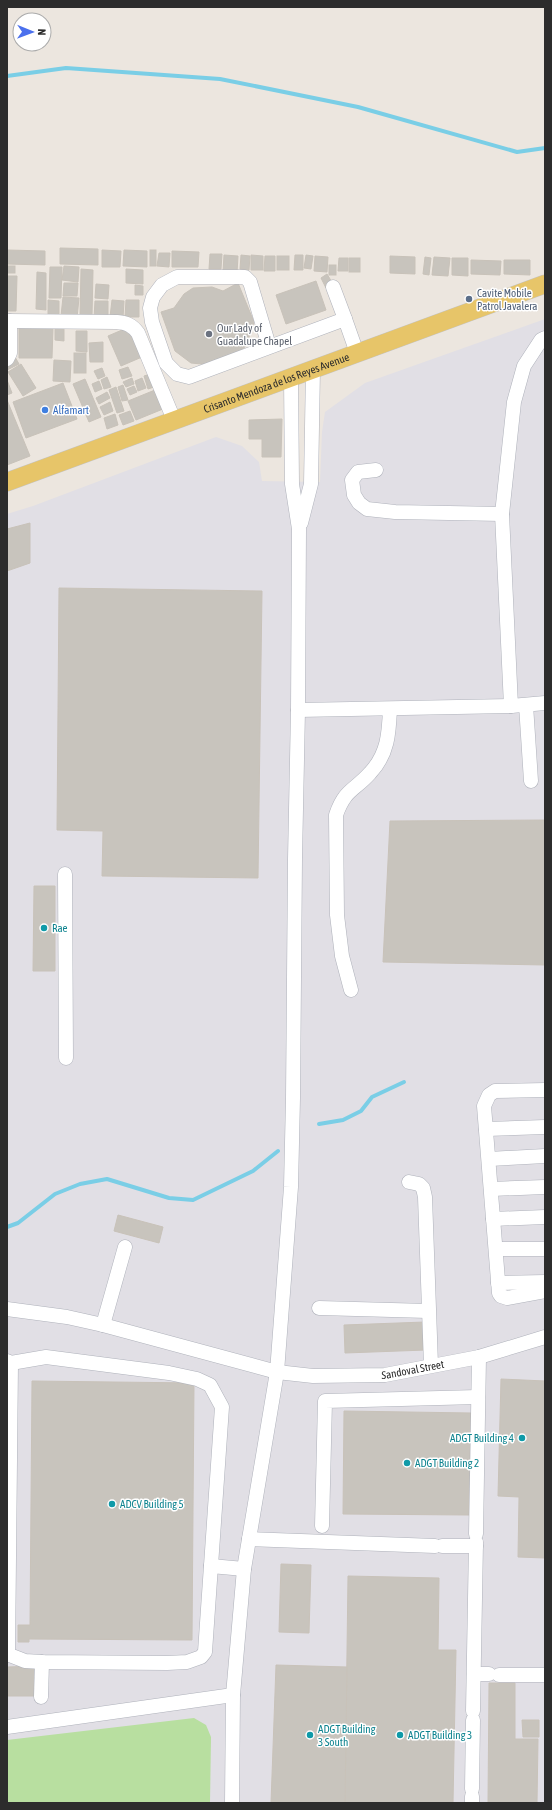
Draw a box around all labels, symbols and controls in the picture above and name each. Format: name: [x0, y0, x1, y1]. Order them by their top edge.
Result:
north arrow: [12, 12, 52, 52]
text: N: [36, 29, 48, 36]
place label: Cavite Mobile Patrol Javalera: [477, 287, 537, 312]
marker: Cavite Mobile Patrol Javalera: [464, 294, 474, 304]
place label: Our Lady of Guadalupe Chapel: [217, 322, 292, 347]
marker: Our Lady of Guadalupe Chapel: [204, 329, 214, 339]
street label: Crisanto Mendoza de los Reyes Avenue: [202, 351, 351, 415]
place label: Alfamart: [53, 404, 89, 416]
marker: Alfamart: [40, 405, 50, 415]
place label: Rae: [52, 922, 68, 934]
marker: Rae: [39, 923, 49, 933]
street label: Sandoval Street: [381, 1358, 445, 1381]
place label: ADGT Building 4: [450, 1432, 514, 1444]
marker: ADGT Building 4: [517, 1433, 527, 1443]
place label: ADGT Building 2: [415, 1457, 479, 1469]
marker: ADGT Building 2: [402, 1458, 412, 1468]
place label: ADCV Building 5: [120, 1498, 184, 1510]
marker: ADCV Building 5: [107, 1499, 117, 1509]
place label: ADGT Building 3 South: [318, 1723, 376, 1748]
place label: ADGT Building 3: [408, 1729, 472, 1741]
marker: ADGT Building 3 South: [305, 1730, 315, 1740]
marker: ADGT Building 3: [395, 1730, 405, 1740]

